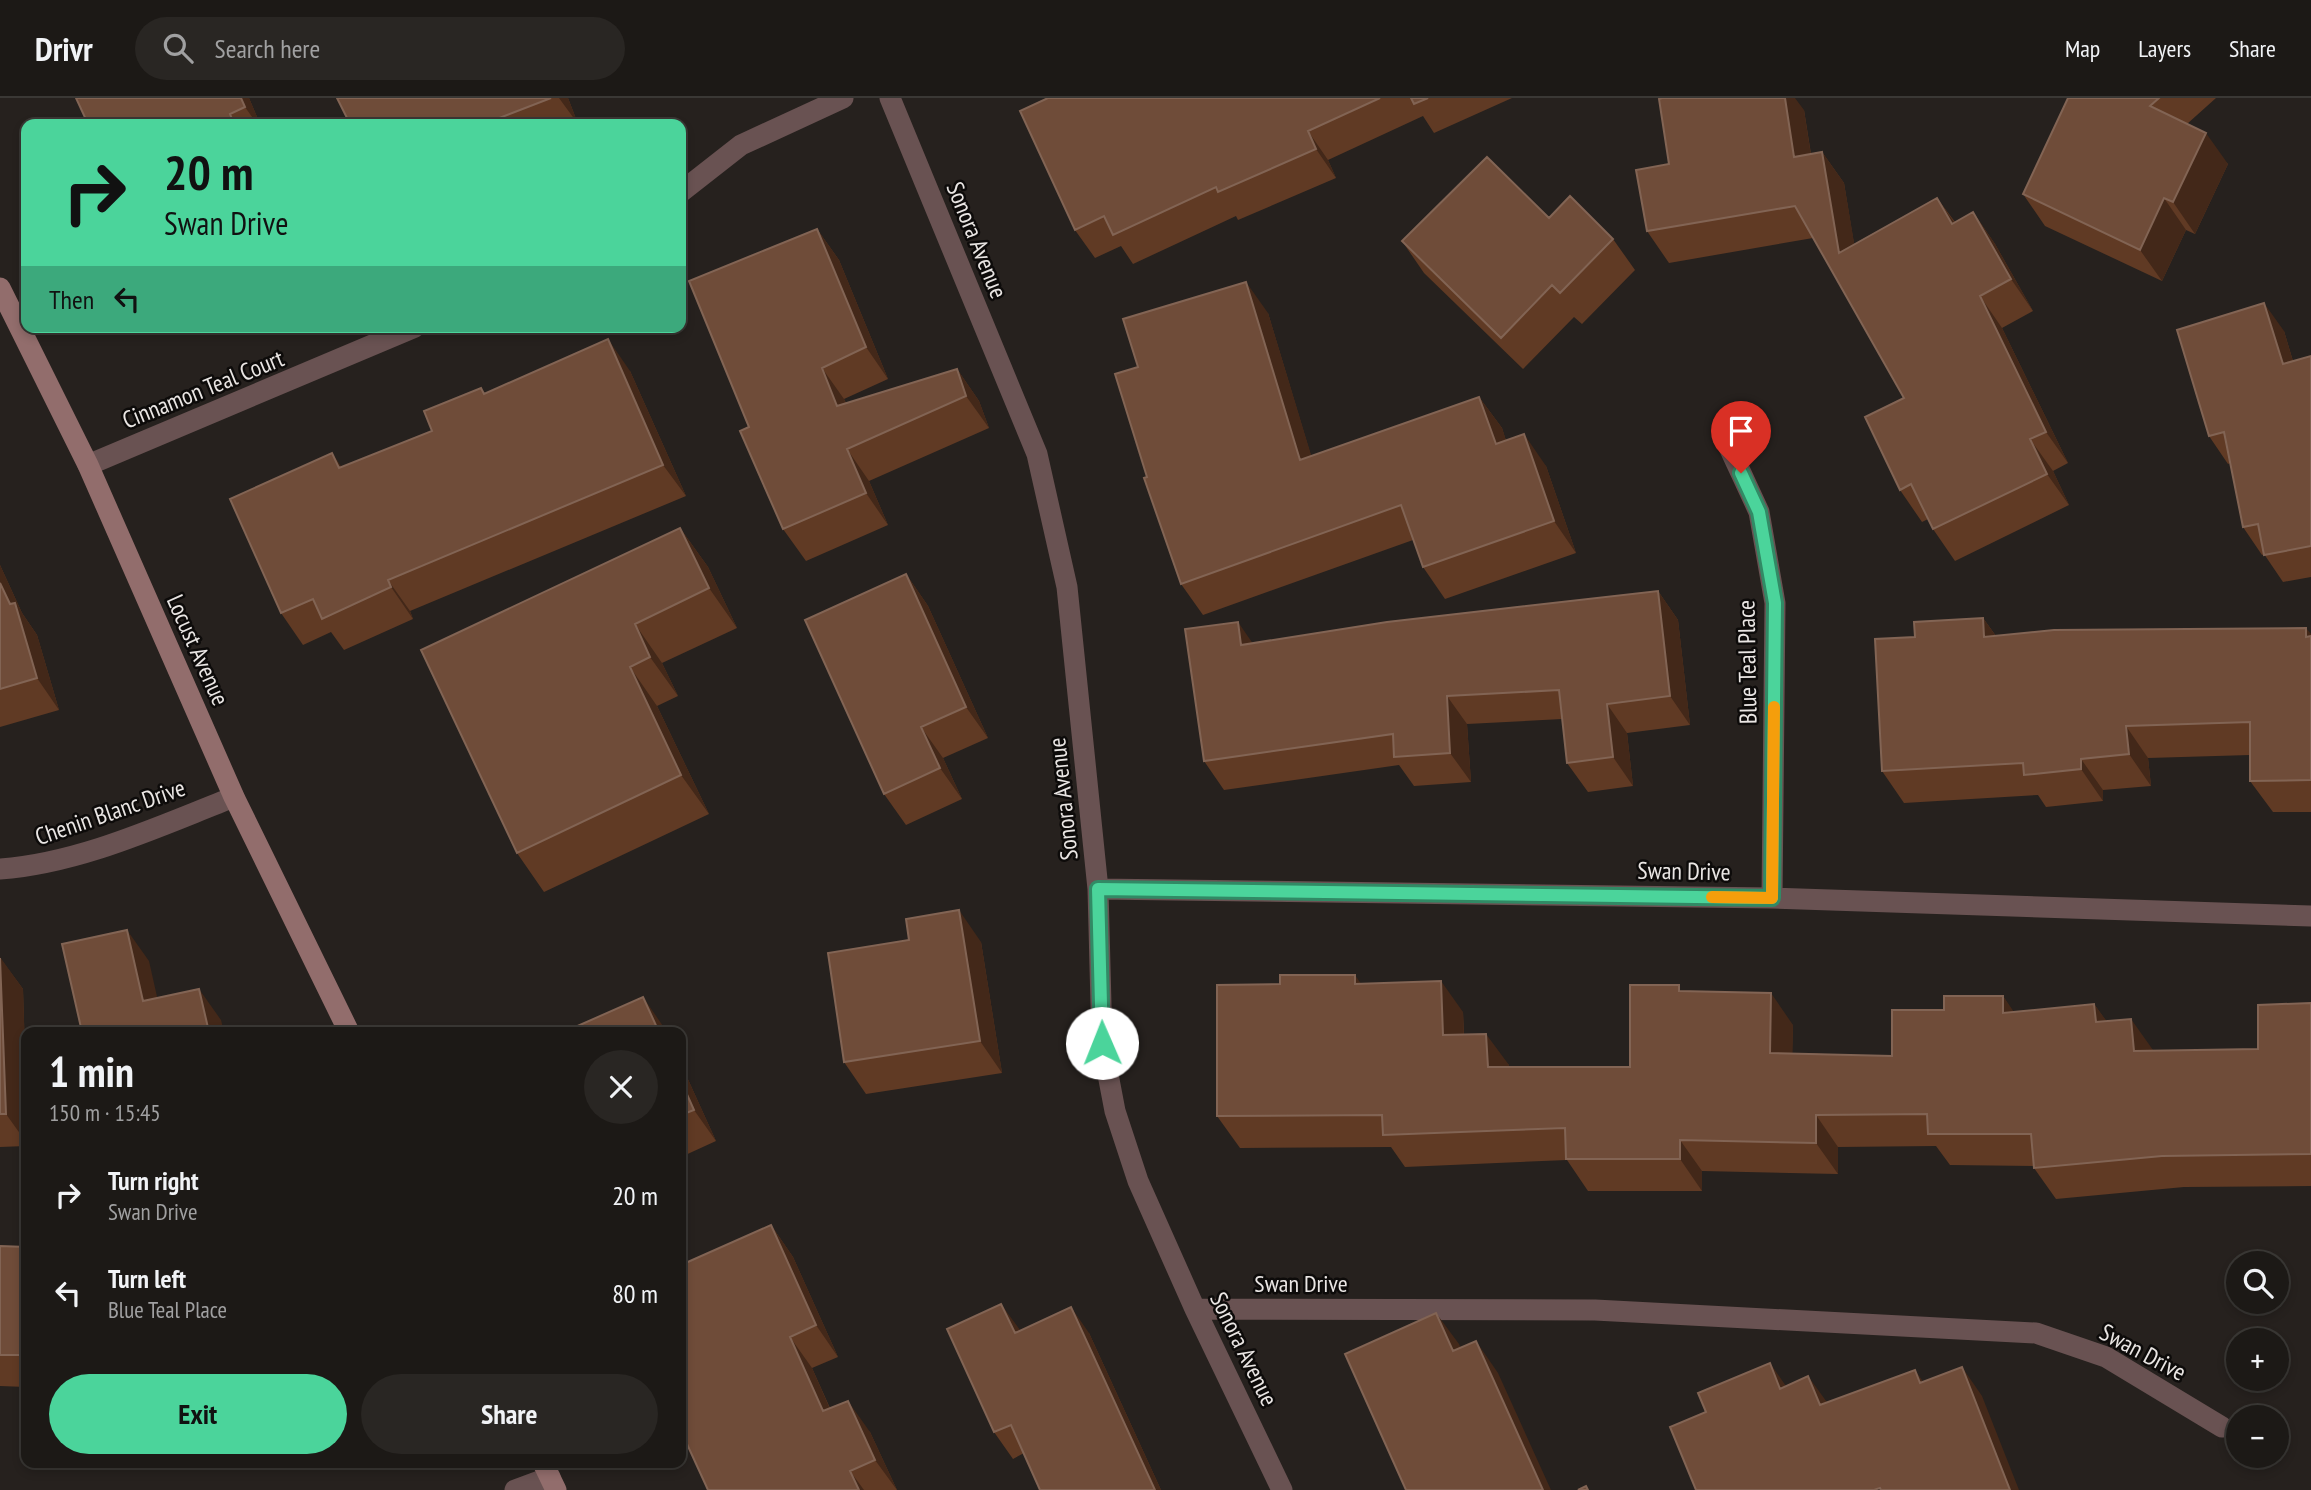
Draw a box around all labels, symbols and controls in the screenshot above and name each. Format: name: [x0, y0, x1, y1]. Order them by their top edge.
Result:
search box: [135, 17, 625, 80]
text: Drivr: [35, 27, 93, 70]
icon: search: [159, 29, 197, 67]
text: Search here: [215, 32, 320, 65]
text: Map: [2065, 33, 2100, 64]
text: Layers: [2138, 33, 2191, 64]
text: Share: [2229, 33, 2276, 64]
text: 20 m: [164, 140, 253, 204]
icon: right: [49, 147, 140, 238]
street label: Sonora Avenue: [940, 177, 1014, 303]
text: Swan Drive: [164, 202, 288, 244]
icon: left: [108, 280, 146, 318]
text: Then: [49, 283, 94, 316]
street label: Cinnamon Teal Court: [118, 342, 289, 435]
pin: [1711, 401, 1771, 473]
icon: arrive: [1722, 412, 1760, 450]
street label: Locust Avenue: [160, 590, 236, 710]
street label: Blue Teal Place: [1730, 600, 1764, 724]
street label: Sonora Avenue: [1041, 736, 1085, 862]
street label: Chenin Blanc Drive: [31, 772, 189, 852]
street label: Swan Drive: [1637, 855, 1731, 887]
position arrow: [1065, 1006, 1139, 1080]
text: 1 min: [49, 1044, 134, 1099]
button: close: [584, 1050, 658, 1124]
text: 150 m · 15:45: [49, 1098, 161, 1127]
text: Turn right: [108, 1164, 199, 1197]
icon: right: [49, 1176, 87, 1214]
text: 20 m: [612, 1179, 658, 1212]
text: Swan Drive: [108, 1197, 197, 1226]
map controls: [2226, 1251, 2289, 1468]
button: search: [2226, 1251, 2289, 1314]
text: Turn left: [108, 1262, 186, 1295]
street label: Swan Drive: [1254, 1268, 1348, 1299]
icon: left: [49, 1274, 87, 1312]
text: 80 m: [612, 1277, 658, 1310]
street label: Sonora Avenue: [1203, 1287, 1285, 1411]
text: Blue Teal Place: [108, 1295, 227, 1324]
street label: Swan Drive: [2095, 1316, 2191, 1388]
button: +: [2226, 1328, 2289, 1391]
button: Exit: [49, 1374, 347, 1454]
button: Share: [361, 1374, 658, 1454]
button: −: [2226, 1405, 2289, 1468]

